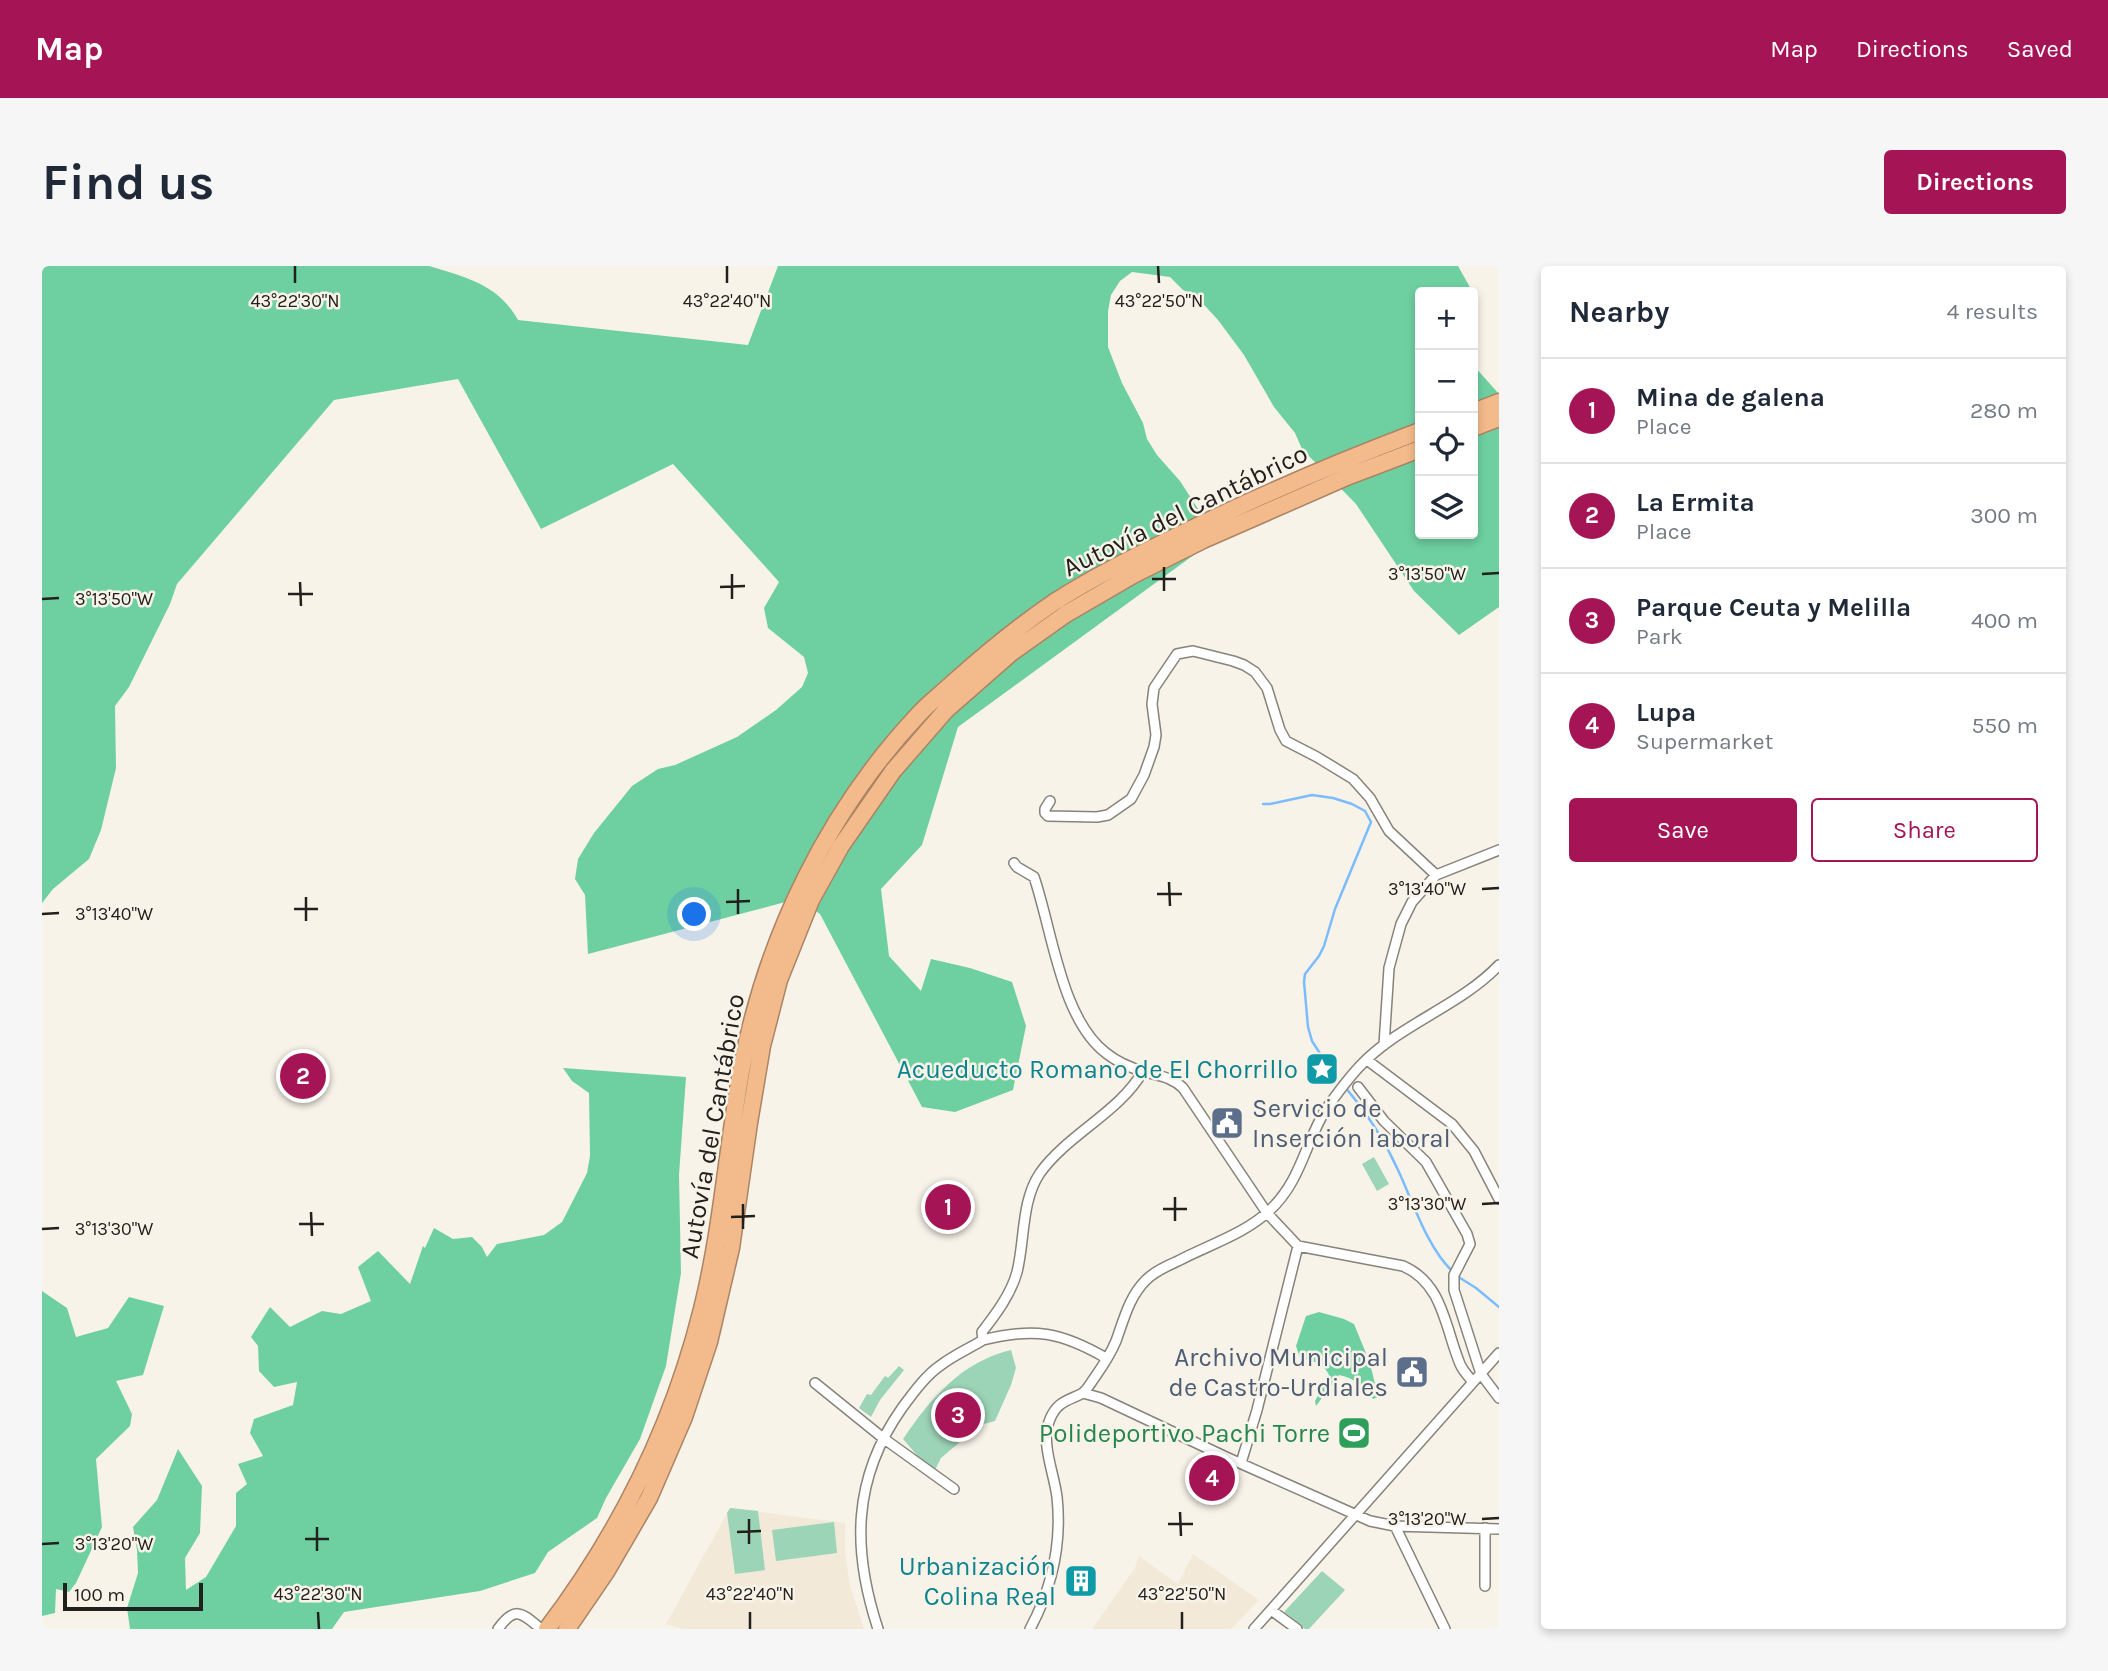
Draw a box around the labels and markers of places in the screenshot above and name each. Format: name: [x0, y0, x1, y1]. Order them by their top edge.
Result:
pin: 2: [280, 1050, 326, 1102]
place icon: Acueducto Romano de El Chorrillo: [1303, 1050, 1341, 1088]
place label: Acueducto Romano de El Chorrillo: [897, 1054, 1298, 1085]
place label: Servicio de Inserción laboral: [1252, 1093, 1451, 1154]
public building icon: Servicio de Inserción laboral: [1208, 1104, 1246, 1142]
pin: 1: [925, 1181, 971, 1233]
place label: Archivo Municipal de Castro-Urdiales: [1169, 1342, 1388, 1403]
public building icon: Archivo Municipal de Castro-Urdiales: [1393, 1353, 1431, 1391]
pin: 3: [935, 1389, 981, 1441]
sports icon: Polideportivo Pachi Torre: [1335, 1414, 1373, 1452]
place label: Polideportivo Pachi Torre: [1039, 1418, 1330, 1449]
pin: 4: [1189, 1452, 1235, 1504]
place label: Urbanización Colina Real: [899, 1551, 1056, 1612]
building icon: Urbanización Colina Real: [1062, 1562, 1100, 1600]

